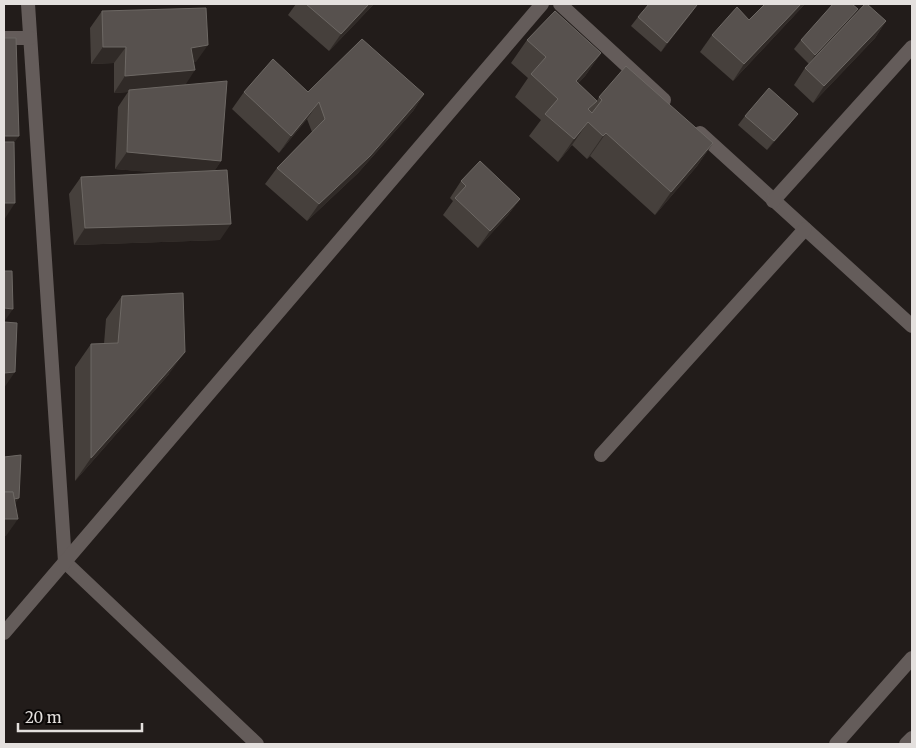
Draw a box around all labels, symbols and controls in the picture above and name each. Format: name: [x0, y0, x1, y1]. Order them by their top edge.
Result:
scale bar: [18, 700, 141, 732]
text: 20 m: [25, 708, 62, 727]

